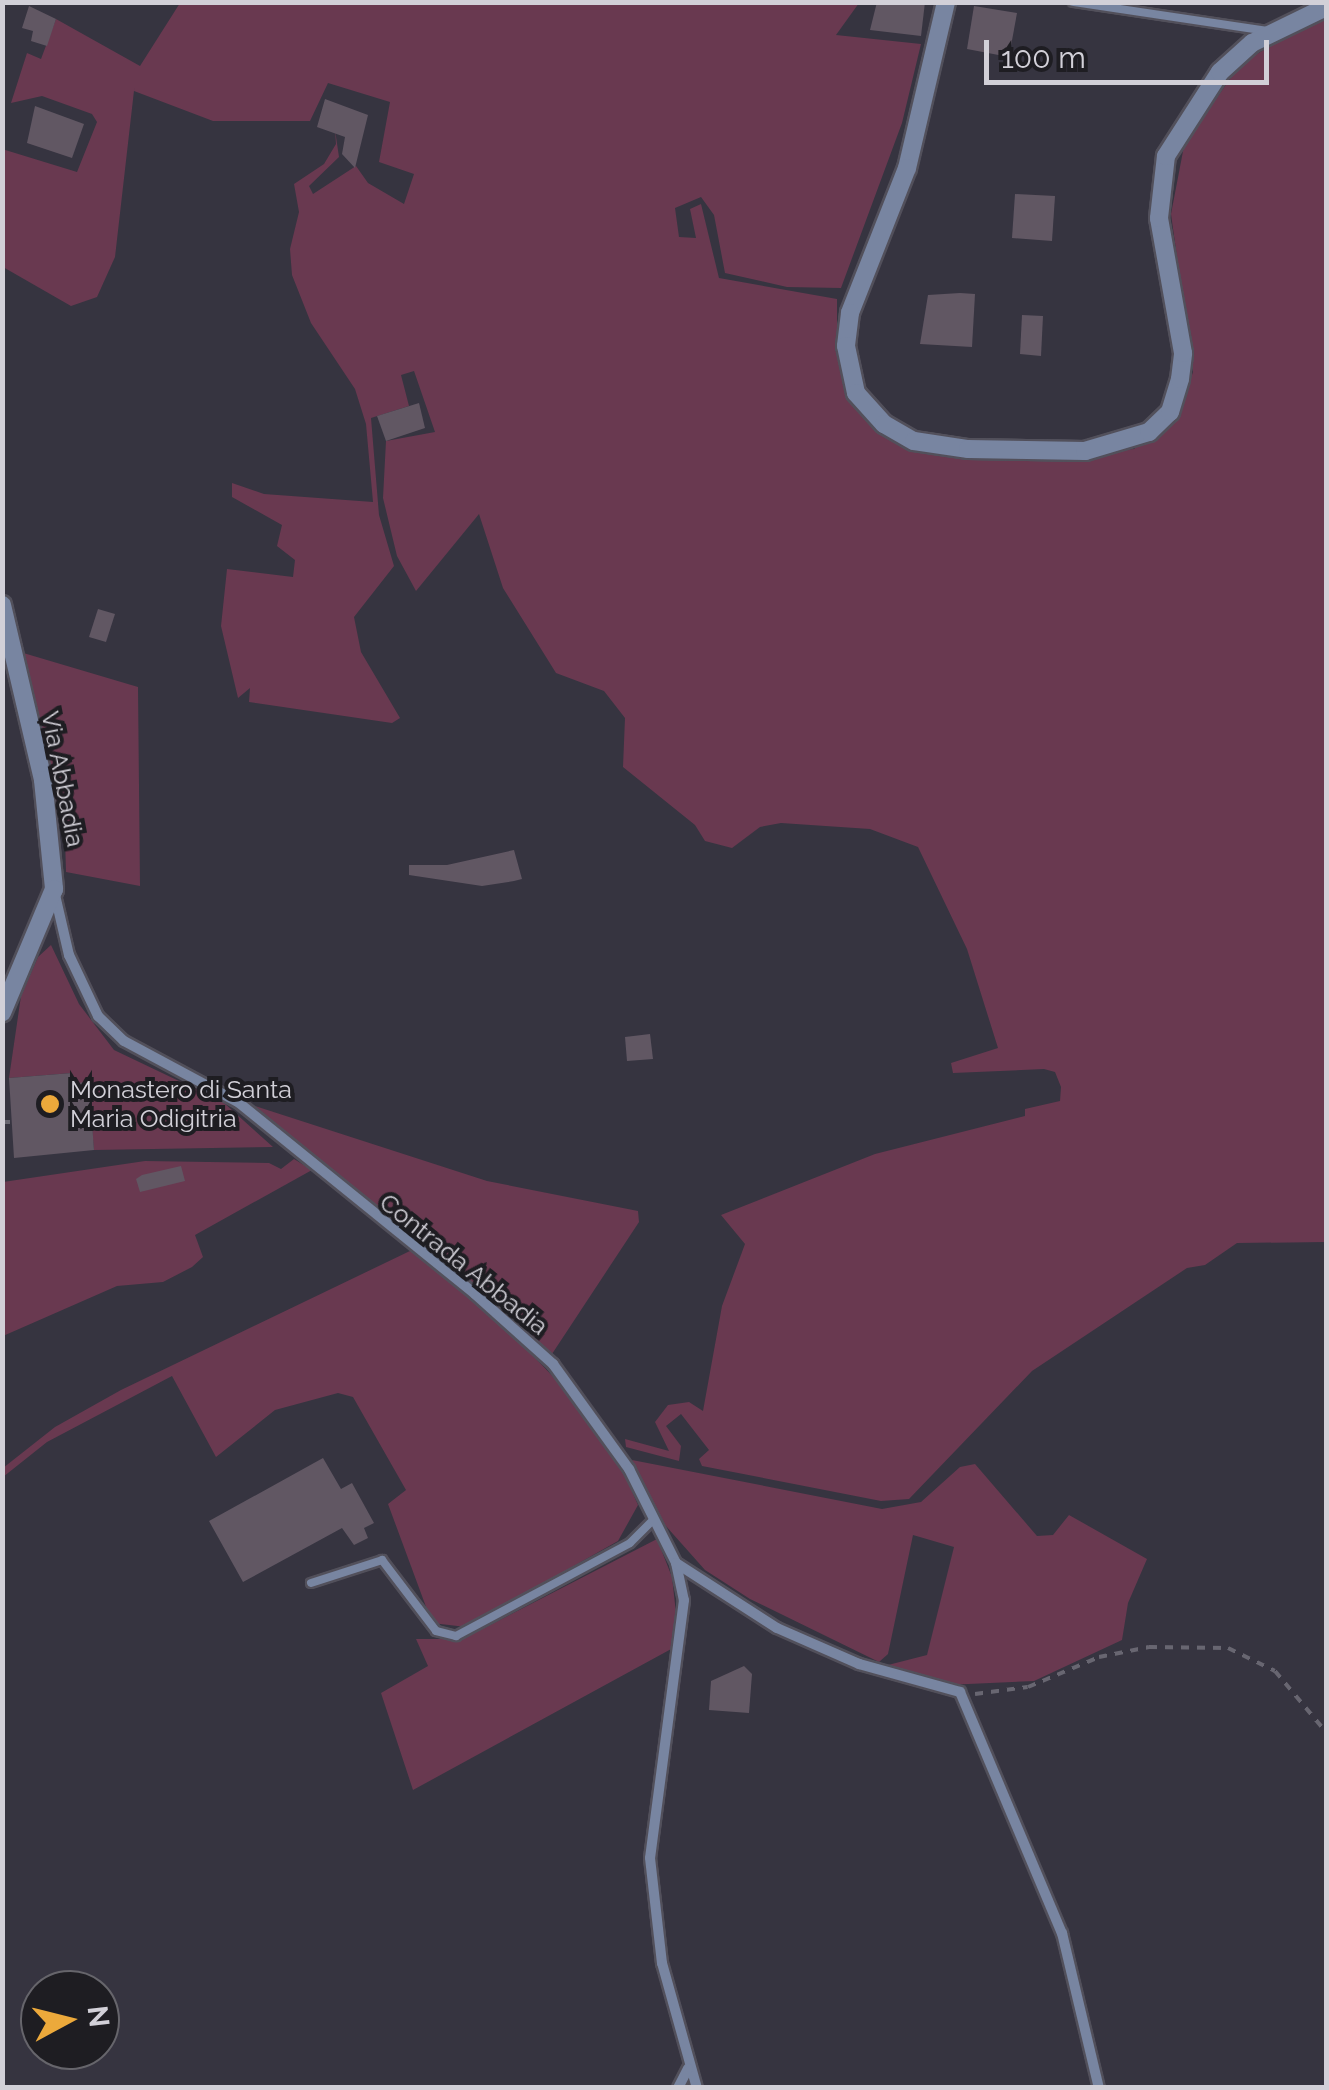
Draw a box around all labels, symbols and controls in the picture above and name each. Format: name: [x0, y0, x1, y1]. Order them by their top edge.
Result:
scale bar: [989, 20, 1274, 82]
text: 100 m: [1001, 40, 1086, 75]
street label: Via Abbadia: [35, 708, 91, 850]
place label: Monastero di Santa Maria Odigitria: [70, 1075, 292, 1134]
marker: Monastero di Santa Maria Odigitria: [39, 1093, 61, 1115]
street label: Contrada Abbadia: [373, 1187, 555, 1341]
north arrow: [20, 1970, 120, 2070]
text: N: [81, 2004, 116, 2029]

